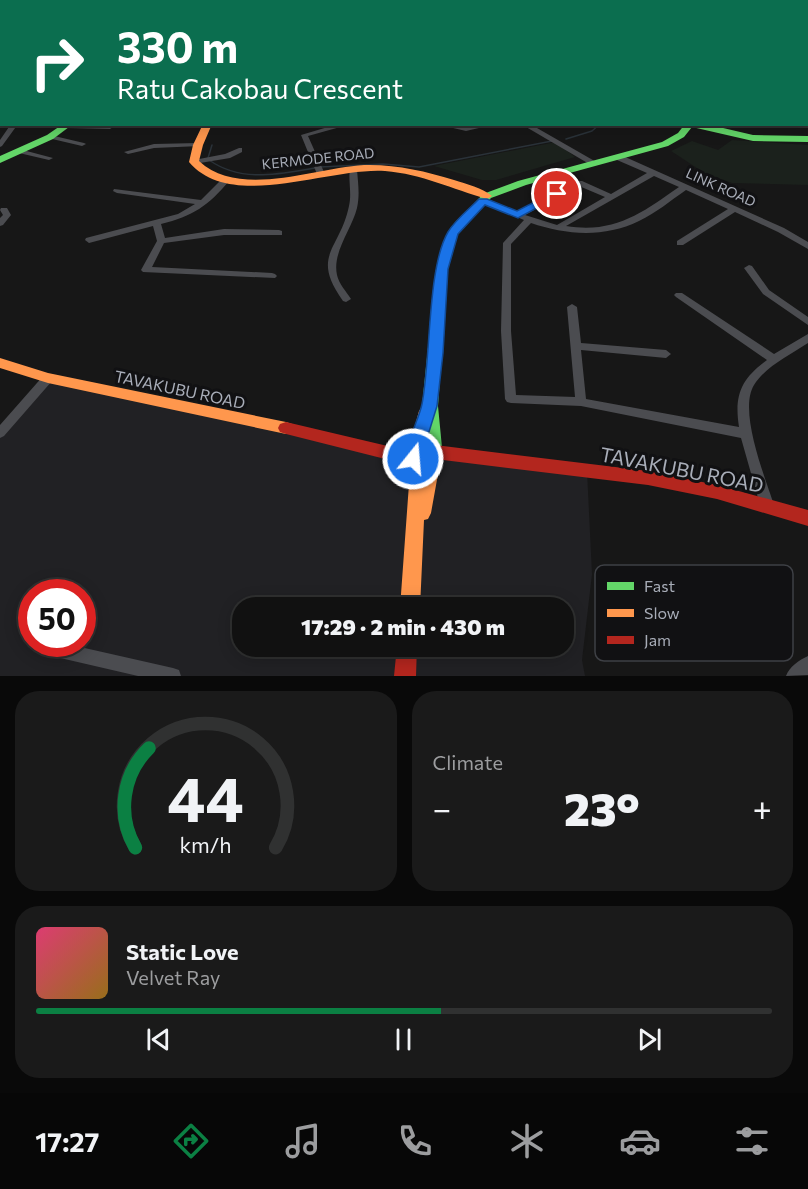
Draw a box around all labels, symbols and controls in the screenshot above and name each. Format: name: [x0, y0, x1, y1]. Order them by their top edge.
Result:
text: 330 m: [117, 20, 238, 72]
icon: right: [18, 24, 96, 102]
text: Ratu Cakobau Crescent: [117, 72, 403, 105]
street label: KERMODE ROAD: [261, 144, 375, 172]
street label: LINK ROAD: [683, 164, 759, 210]
pin: [531, 168, 582, 219]
icon: arrive: [540, 177, 573, 210]
street label: TAVAKUBU ROAD: [113, 366, 247, 412]
position arrow: [381, 427, 445, 491]
street label: TAVAKUBU ROAD: [598, 441, 766, 497]
legend: [595, 565, 793, 661]
text: Fast: [644, 576, 675, 595]
speed limit sign: 50: [18, 579, 96, 657]
text: Slow: [644, 603, 680, 622]
text: 17:29 · 2 min · 430 m: [301, 613, 505, 640]
text: Jam: [644, 630, 671, 649]
text: Climate: [433, 750, 503, 774]
text: 44: [167, 759, 244, 835]
text: 23°: [564, 780, 640, 835]
text: −: [433, 787, 451, 828]
text: +: [753, 787, 772, 828]
text: km/h: [180, 831, 232, 857]
text: Static Love: [126, 938, 239, 965]
text: Velvet Ray: [126, 965, 220, 989]
icon: previous: [142, 1023, 175, 1056]
icon: pause: [387, 1023, 420, 1056]
icon: next: [633, 1023, 666, 1056]
icon: directions: [170, 1120, 212, 1162]
icon: music: [282, 1120, 324, 1162]
icon: phone: [394, 1120, 436, 1162]
icon: climate: [506, 1120, 548, 1162]
icon: car: [619, 1120, 661, 1162]
icon: filters: [731, 1120, 773, 1162]
text: 17:27: [35, 1125, 99, 1158]

